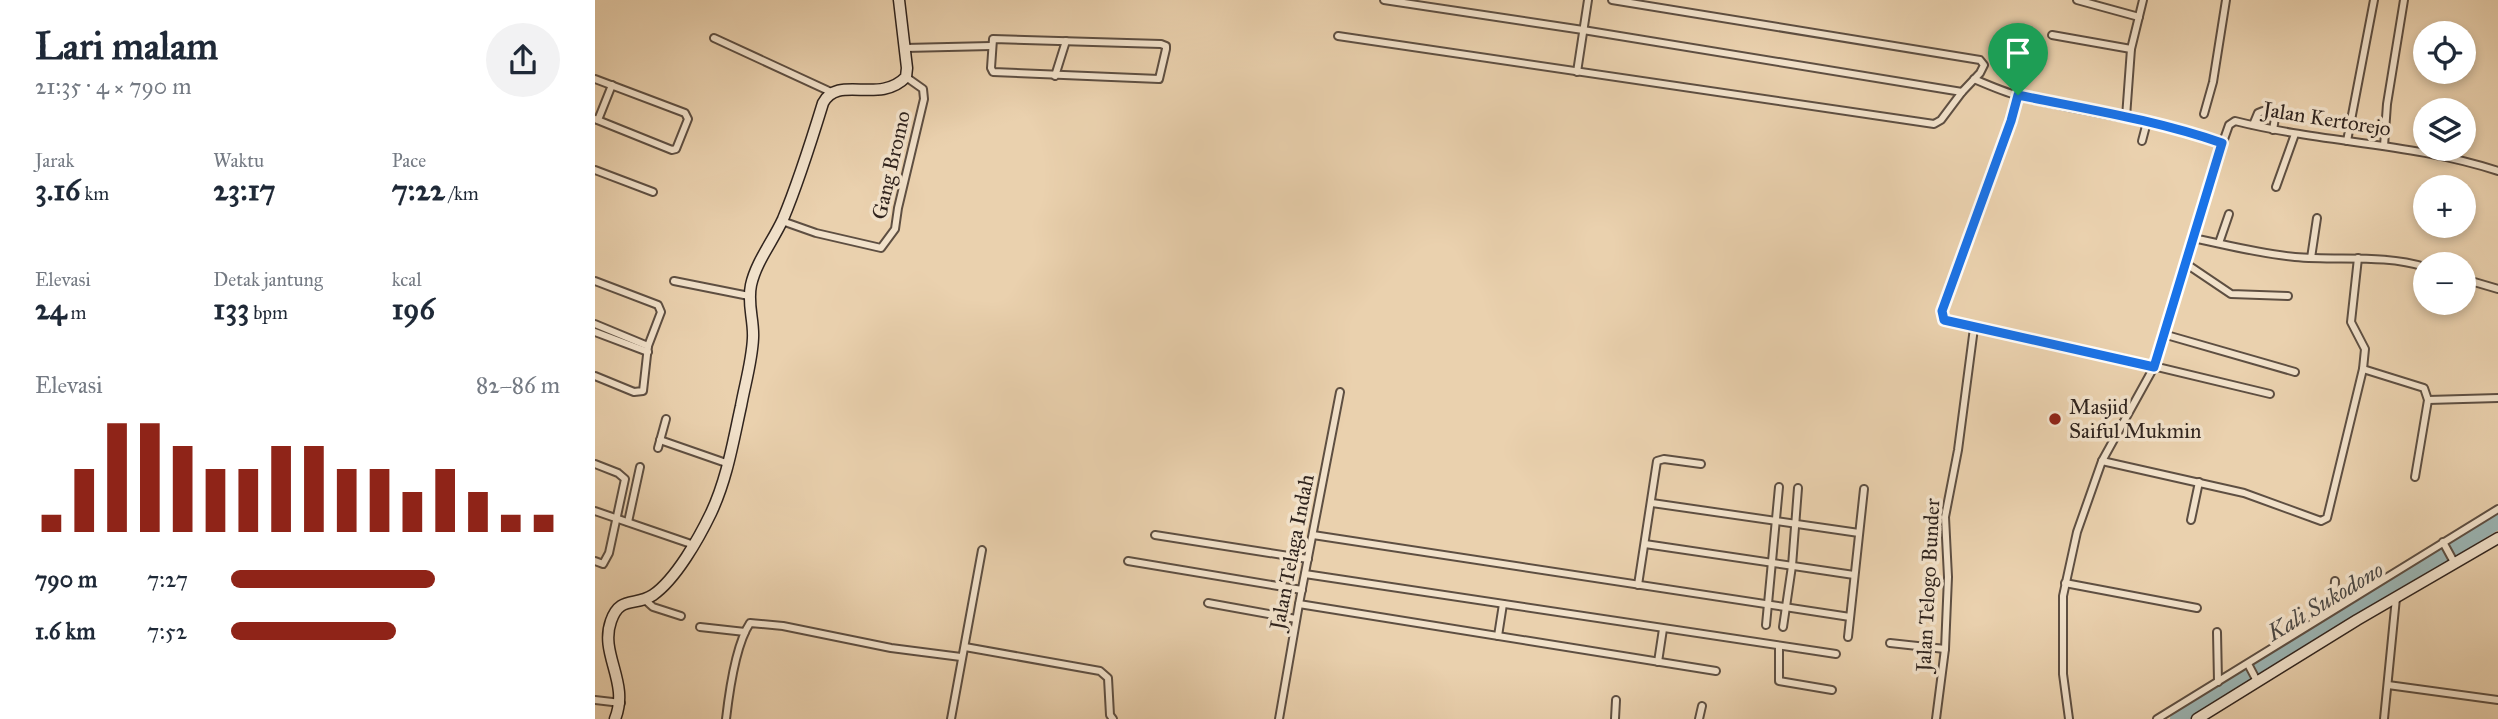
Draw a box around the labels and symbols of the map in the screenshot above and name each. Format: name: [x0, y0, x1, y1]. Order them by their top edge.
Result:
pin: [1988, 23, 2048, 95]
street label: Jalan Kertorejo: [2259, 96, 2393, 142]
street label: Gang Bromo: [866, 108, 916, 222]
place label: Masjid Saiful Mukmin: [2069, 394, 2201, 444]
marker: Masjid Saiful Mukmin: [2047, 411, 2063, 427]
street label: Jalan Telaga Indah: [1264, 472, 1320, 634]
street label: Jalan Telogo Bunder: [1910, 497, 1946, 674]
water label: Kali Sukodono: [2261, 555, 2388, 647]

